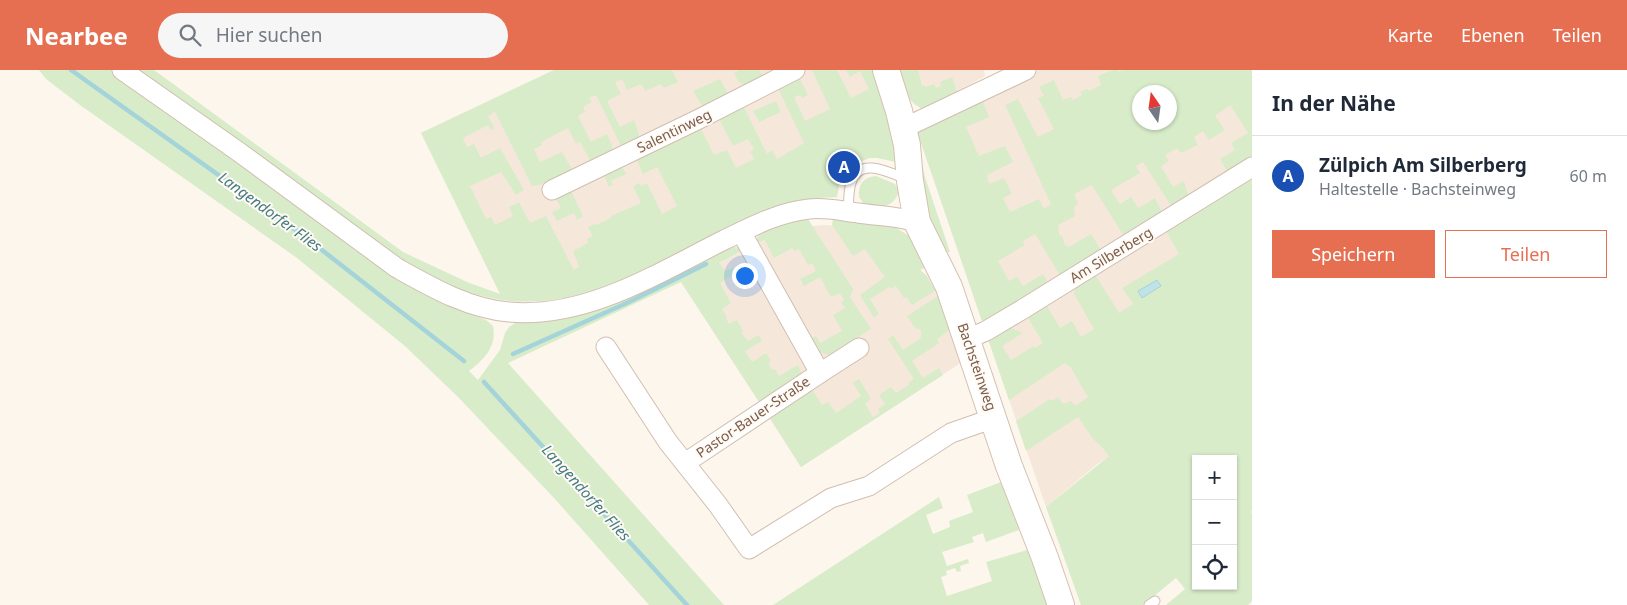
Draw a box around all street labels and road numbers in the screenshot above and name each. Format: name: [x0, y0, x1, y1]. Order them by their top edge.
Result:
street label: Salentinweg: [633, 104, 714, 157]
street label: Am Silberberg: [1066, 222, 1156, 287]
street label: Bachsteinweg: [954, 320, 1001, 413]
street label: Pastor-Bauer-Straße: [692, 371, 813, 462]

